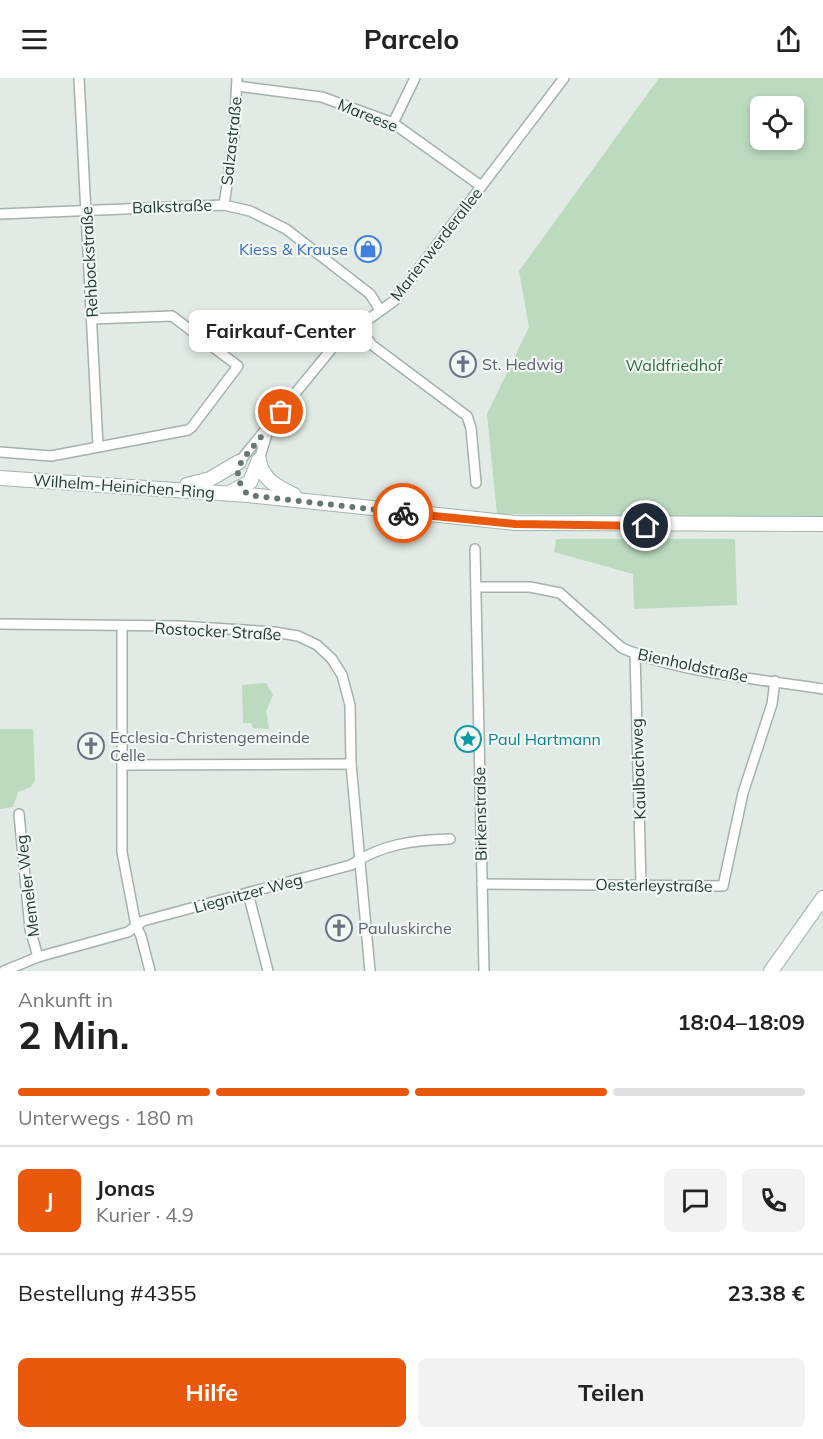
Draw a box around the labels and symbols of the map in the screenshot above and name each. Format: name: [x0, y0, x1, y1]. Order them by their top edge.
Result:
street label: Mareese: [335, 94, 401, 136]
street label: Salzastraße: [216, 96, 246, 186]
street label: Marienwerderallee: [386, 184, 486, 304]
street label: Balkstraße: [132, 195, 212, 217]
street label: Rehbockstraße: [76, 206, 102, 318]
shop icon: Kiess & Krause: [353, 234, 383, 264]
place label: Kiess & Krause: [239, 239, 348, 259]
callout: Fairkauf-Center: [190, 310, 372, 352]
church icon: St. Hedwig: [448, 349, 478, 379]
place label: St. Hedwig: [482, 354, 564, 374]
park label: Waldfriedhof: [625, 355, 723, 375]
pin: [255, 386, 306, 437]
street label: Wilhelm-Heinichen-Ring: [32, 470, 216, 502]
courier: [373, 483, 433, 543]
pin: [620, 500, 671, 551]
street label: Rostocker Straße: [154, 618, 282, 644]
street label: Bienholdstraße: [636, 644, 750, 686]
street label: Kaulbachweg: [626, 718, 650, 820]
place icon: Paul Hartmann: [453, 724, 483, 754]
place label: Ecclesia-Christengemeinde Celle: [110, 727, 310, 765]
place label: Paul Hartmann: [488, 729, 601, 749]
church icon: Ecclesia-Christengemeinde Celle: [76, 731, 106, 761]
street label: Birkenstraße: [469, 767, 491, 861]
street label: Memeler Weg: [11, 834, 43, 938]
street label: Liegnitzer Weg: [191, 869, 305, 917]
street label: Oesterleystraße: [595, 874, 713, 896]
church icon: Pauluskirche: [324, 913, 354, 943]
place label: Pauluskirche: [358, 918, 452, 938]

